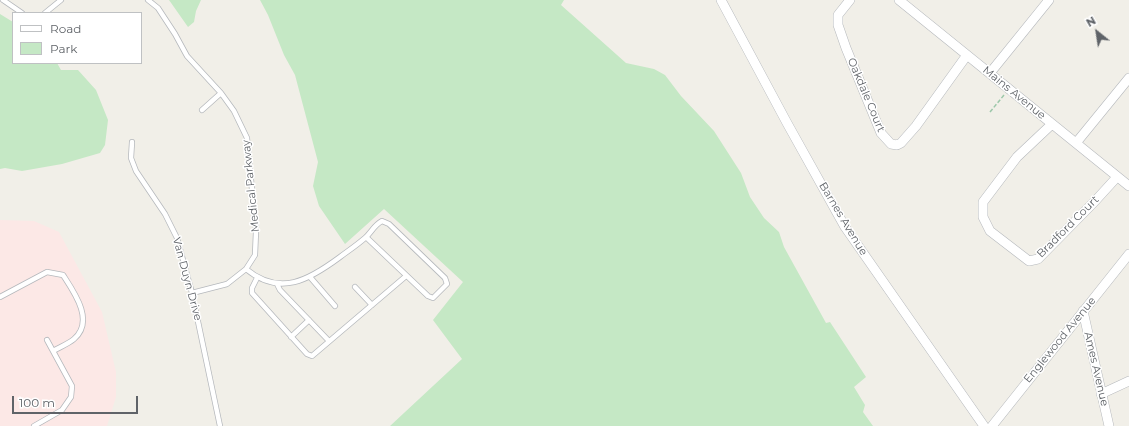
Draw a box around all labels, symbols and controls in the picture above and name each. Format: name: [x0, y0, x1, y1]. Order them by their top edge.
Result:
legend: [12, 12, 142, 64]
north arrow: [1077, 12, 1117, 52]
text: N: [1084, 13, 1098, 30]
text: Road: [50, 21, 81, 36]
text: Park: [50, 41, 77, 56]
street label: Oakdale Court: [844, 56, 888, 134]
street label: Mains Avenue: [980, 64, 1048, 122]
street label: Medical Parkway: [240, 139, 262, 233]
street label: Barnes Avenue: [816, 180, 870, 258]
street label: Bradford Court: [1034, 193, 1102, 261]
street label: Van Duyn Drive: [170, 236, 204, 322]
street label: Englewood Avenue: [1021, 294, 1099, 386]
street label: Ames Avenue: [1081, 331, 1111, 407]
scale bar: [14, 388, 140, 414]
text: 100 m: [19, 395, 55, 410]

